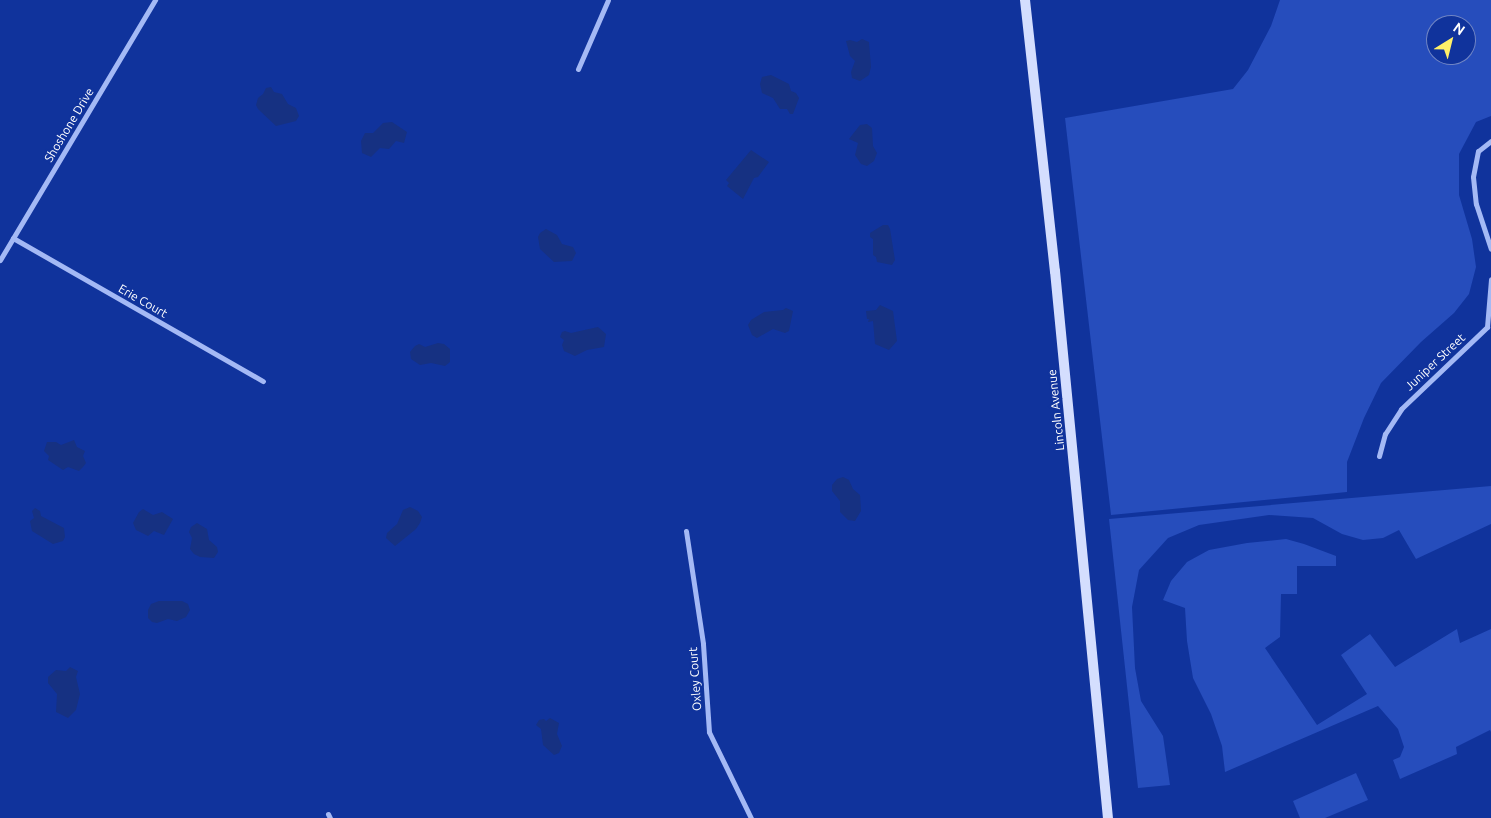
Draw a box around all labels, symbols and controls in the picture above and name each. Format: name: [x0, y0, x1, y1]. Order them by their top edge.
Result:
north arrow: [1426, 15, 1476, 65]
text: N: [1450, 19, 1468, 38]
street label: Shoshone Drive: [41, 85, 97, 165]
street label: Erie Court: [116, 281, 170, 321]
street label: Juniper Street: [1402, 330, 1468, 394]
street label: Lincoln Avenue: [1045, 369, 1067, 451]
street label: Oxley Court: [686, 646, 704, 712]

